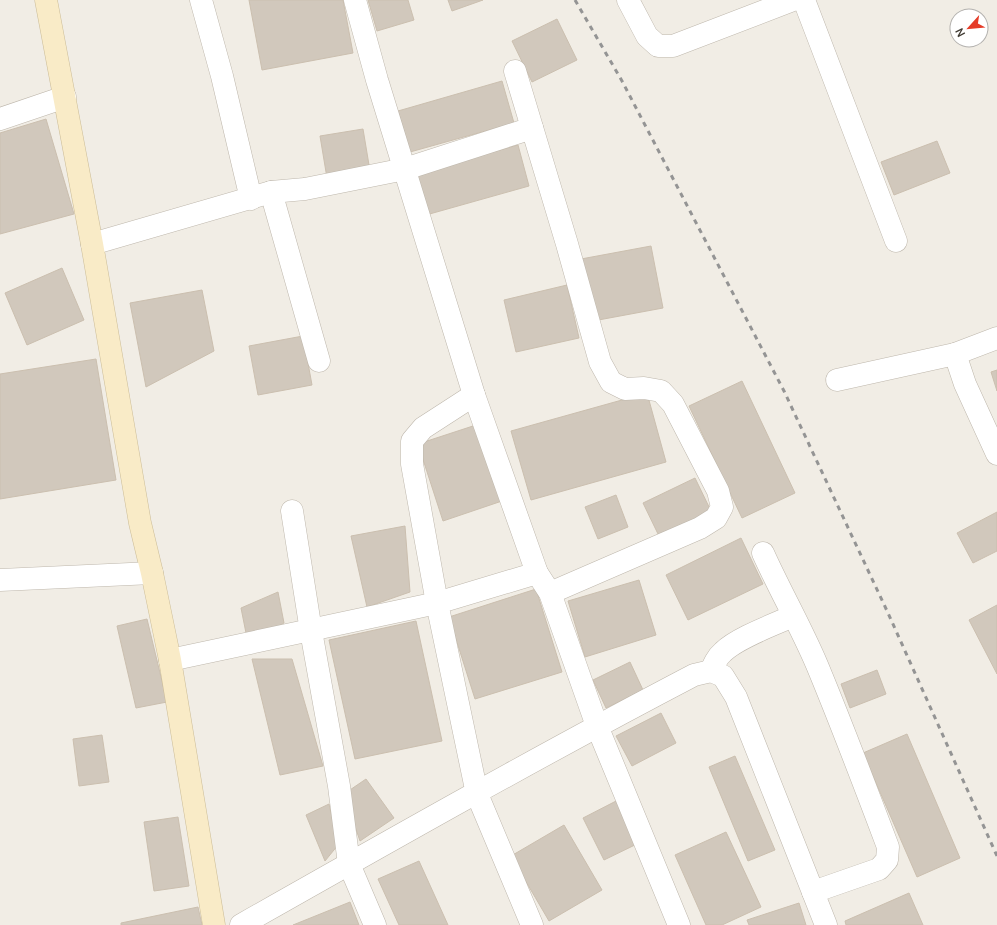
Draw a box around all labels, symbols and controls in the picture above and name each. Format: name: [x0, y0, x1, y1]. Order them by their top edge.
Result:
north arrow: [949, 8, 989, 48]
text: N: [951, 26, 968, 40]

